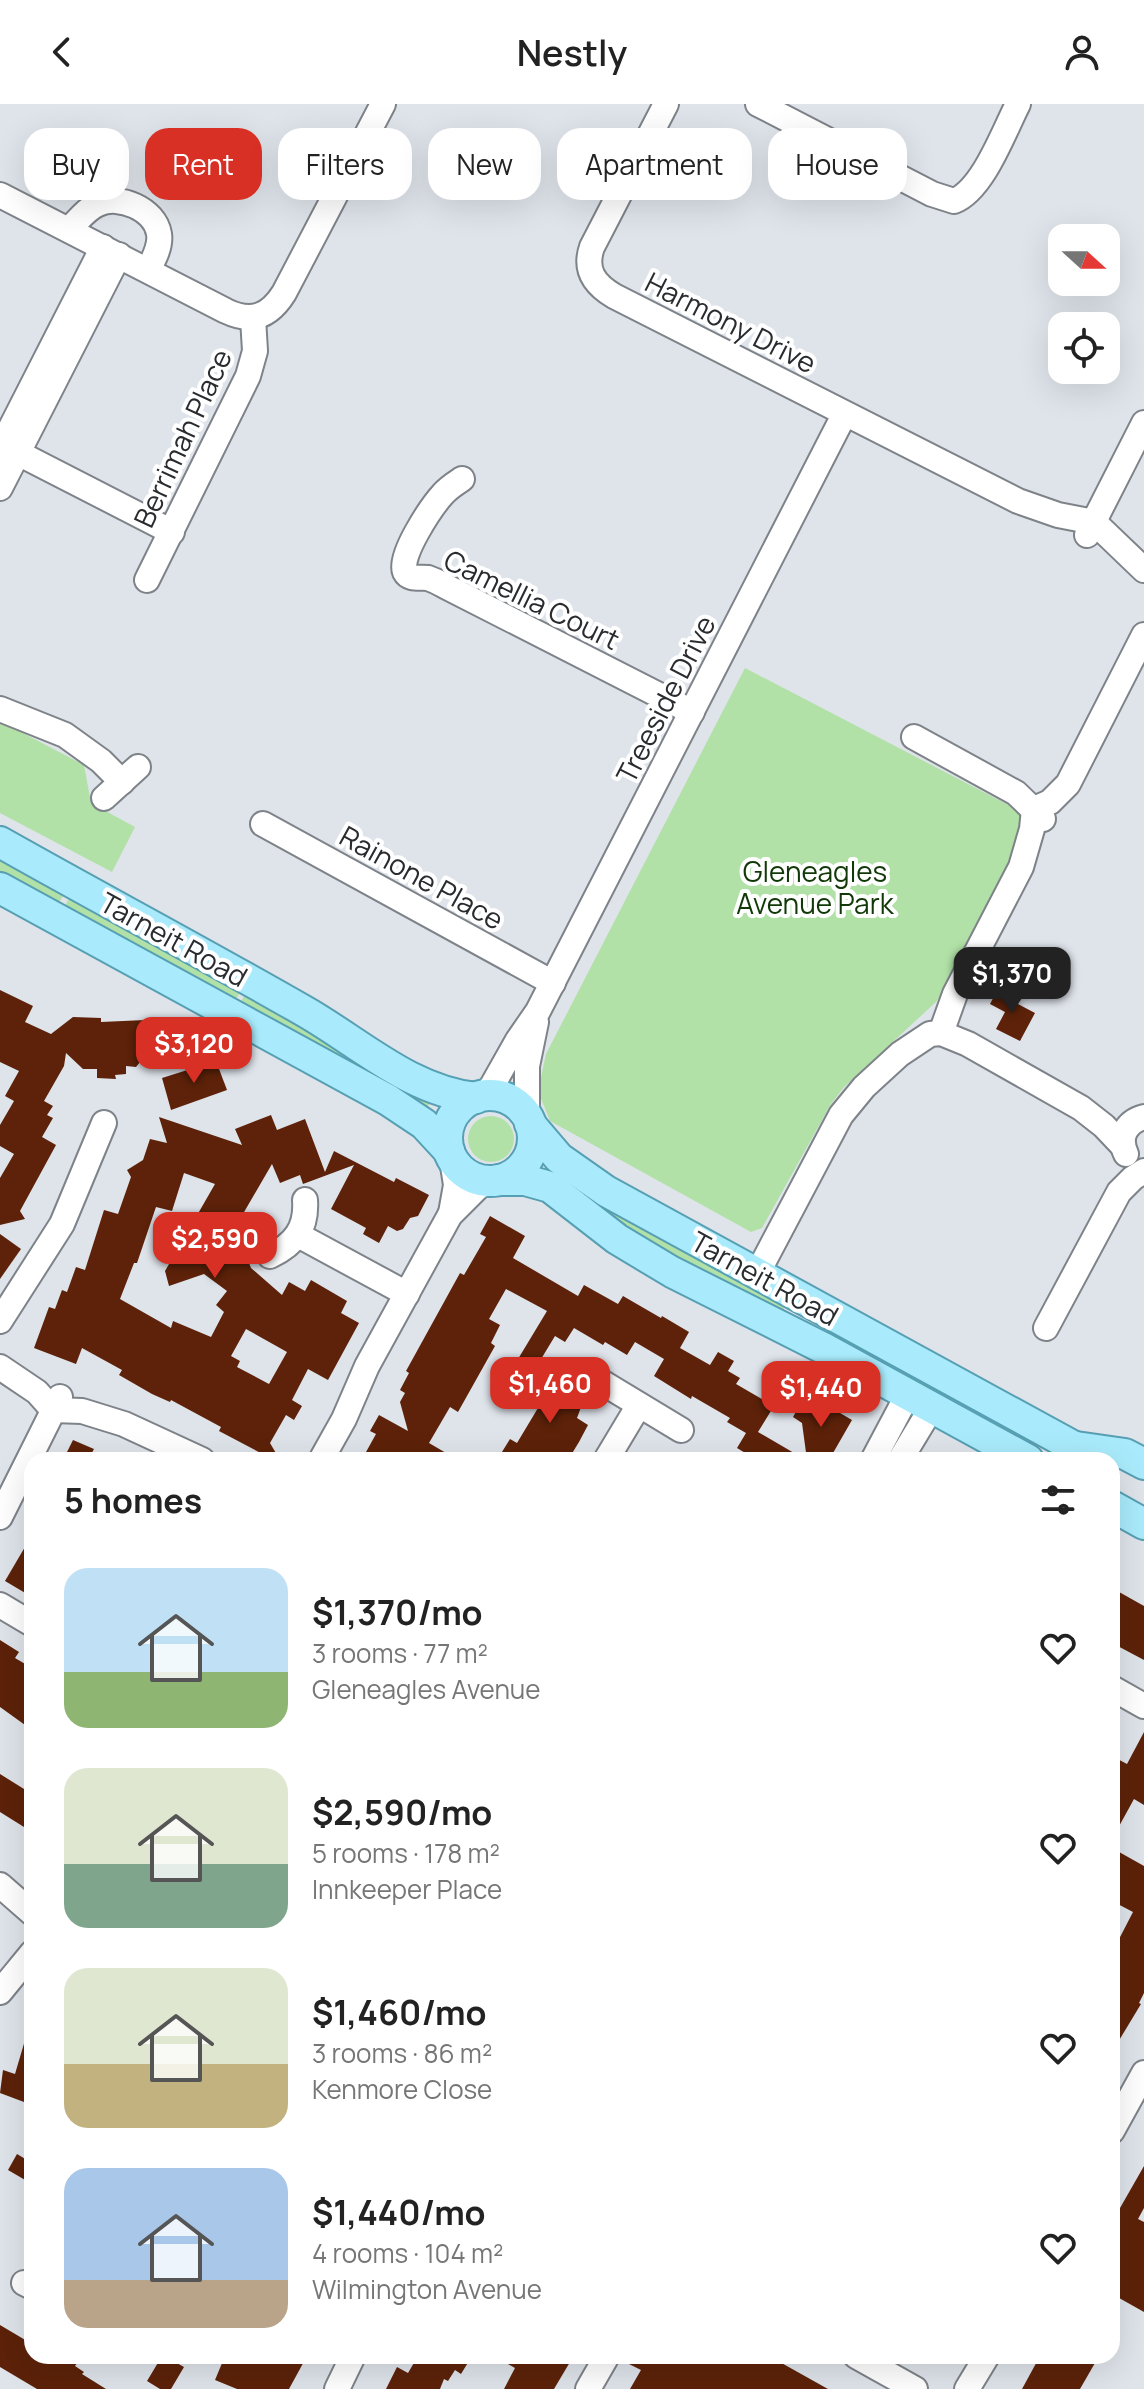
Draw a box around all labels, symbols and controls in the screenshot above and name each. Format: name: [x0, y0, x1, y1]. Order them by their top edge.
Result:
text: Nestly: [517, 28, 627, 77]
icon: back: [40, 30, 84, 74]
icon: person: [1060, 30, 1104, 74]
chip: Buy: [24, 128, 129, 200]
chip: Rent: [145, 128, 262, 200]
chip: Filters: [278, 128, 412, 200]
chip: New: [428, 128, 541, 200]
chip: Apartment: [557, 128, 752, 200]
chip: House: [768, 128, 907, 200]
north arrow: [1048, 224, 1120, 296]
map controls: [1048, 224, 1120, 384]
street label: Harmony Drive: [639, 263, 823, 381]
button: locate: [1048, 312, 1120, 384]
street label: Berrimah Place: [124, 343, 240, 533]
street label: Camellia Court: [438, 540, 626, 658]
street label: Treeside Drive: [607, 609, 723, 789]
street label: Rainone Place: [333, 816, 511, 938]
park label: Gleneagles Avenue Park: [736, 852, 895, 922]
street label: Tarneit Road: [94, 883, 254, 995]
pin: $1,370: [947, 947, 1077, 1015]
text: $1,370: [972, 955, 1052, 991]
pin: $3,120: [129, 1017, 259, 1085]
text: $3,120: [154, 1025, 234, 1061]
pin: $2,590: [150, 1212, 280, 1280]
text: $2,590: [171, 1220, 259, 1256]
street label: Tarneit Road: [685, 1222, 845, 1334]
pin: $1,460: [485, 1357, 615, 1425]
pin: $1,440: [756, 1361, 886, 1429]
text: $1,460: [508, 1365, 592, 1401]
text: $1,440: [780, 1369, 863, 1405]
text: 5 homes: [64, 1477, 202, 1523]
icon: filters: [1036, 1478, 1080, 1522]
text: $1,370/mo: [312, 1589, 482, 1635]
icon: home: [128, 1600, 224, 1696]
icon: heart: [1036, 1626, 1080, 1670]
text: 3 rooms · 77 m²: [312, 1635, 488, 1671]
text: Gleneagles Avenue: [312, 1671, 540, 1707]
text: $2,590/mo: [312, 1789, 492, 1835]
icon: home: [128, 1800, 224, 1896]
icon: heart: [1036, 1826, 1080, 1870]
text: 5 rooms · 178 m²: [312, 1835, 500, 1871]
text: Innkeeper Place: [312, 1871, 502, 1907]
text: $1,460/mo: [312, 1989, 486, 2035]
icon: home: [128, 2000, 224, 2096]
icon: heart: [1036, 2026, 1080, 2070]
text: 3 rooms · 86 m²: [312, 2035, 492, 2071]
text: Kenmore Close: [312, 2071, 492, 2107]
text: $1,440/mo: [312, 2189, 486, 2235]
icon: home: [128, 2200, 224, 2296]
icon: heart: [1036, 2226, 1080, 2270]
text: 4 rooms · 104 m²: [312, 2235, 503, 2271]
text: Wilmington Avenue: [312, 2271, 542, 2307]

